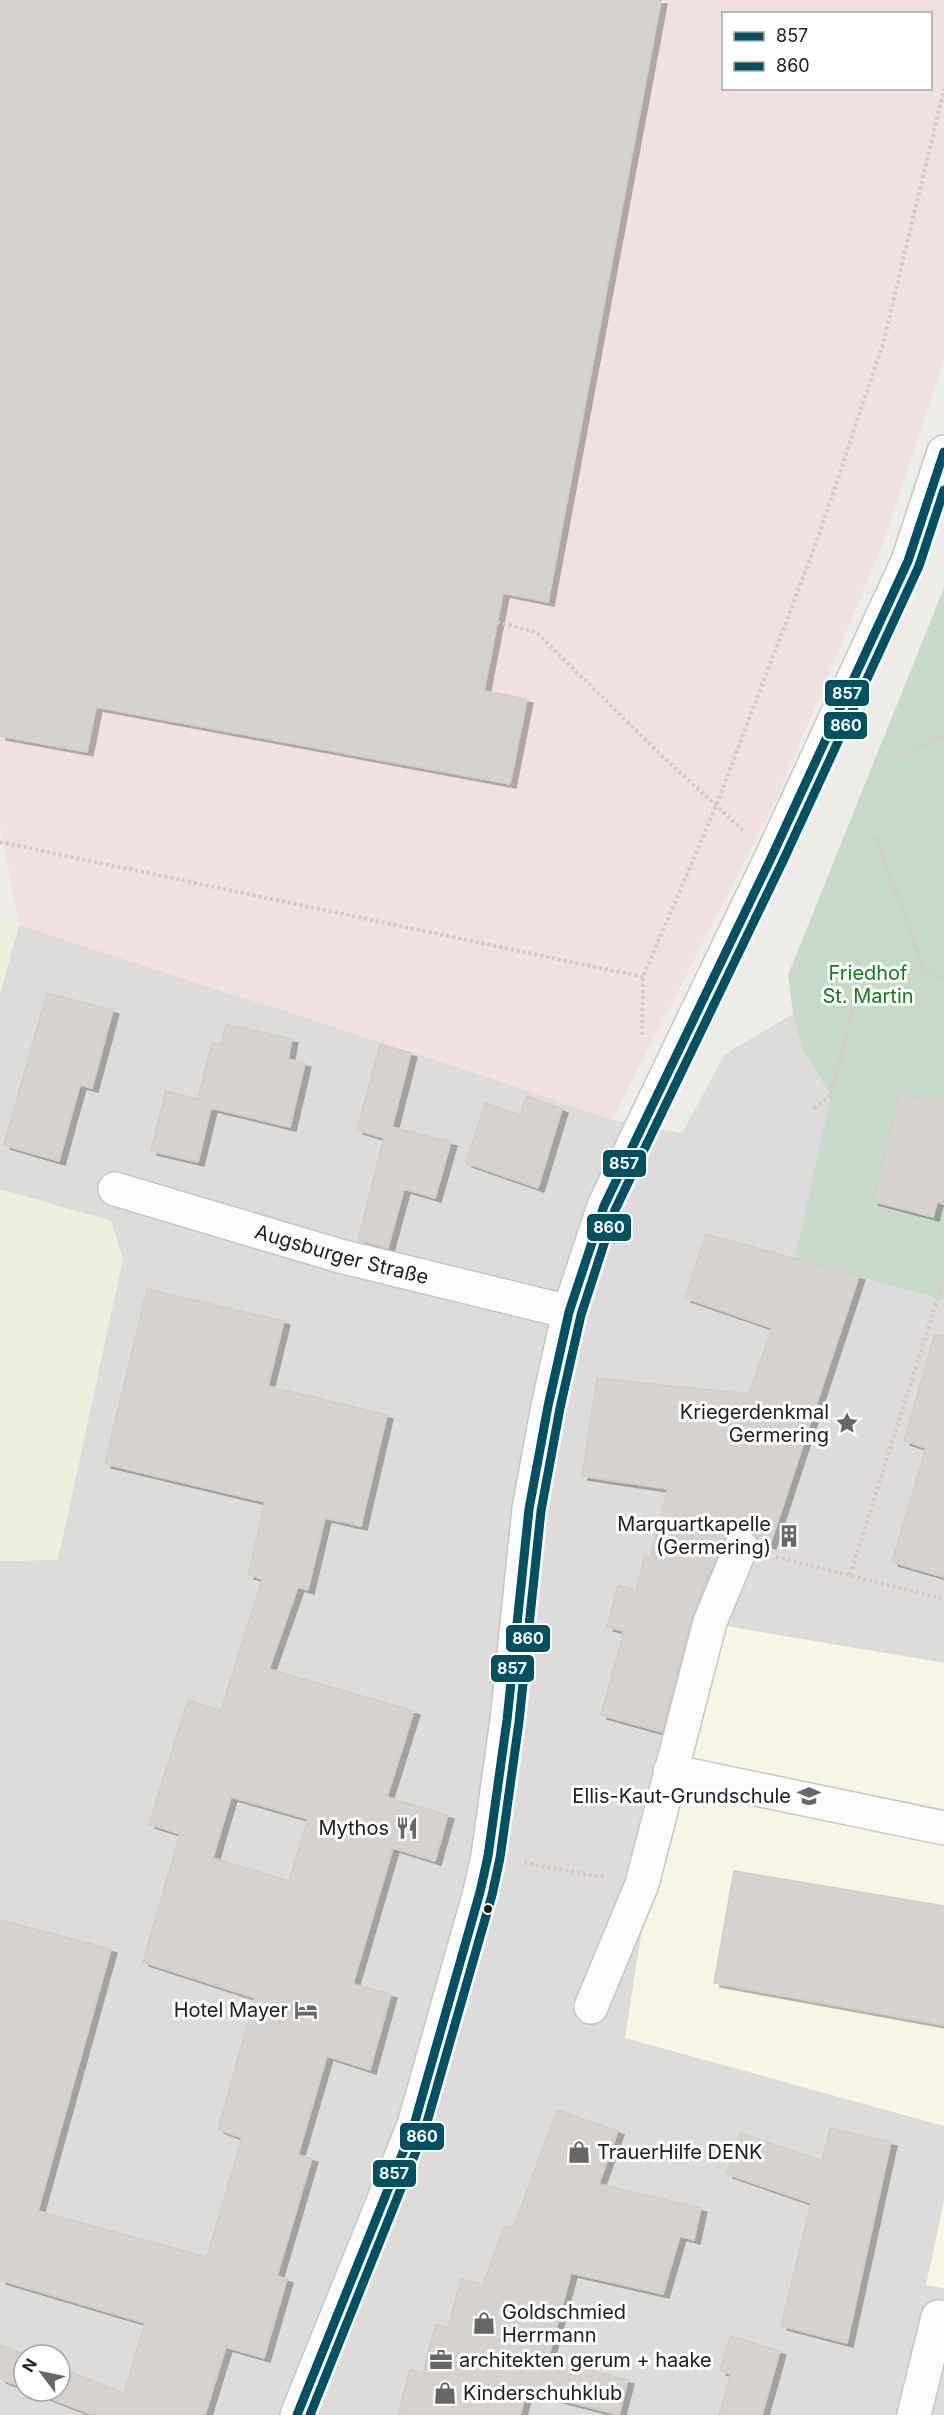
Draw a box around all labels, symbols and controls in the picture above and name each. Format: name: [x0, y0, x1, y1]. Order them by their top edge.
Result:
legend: [722, 12, 932, 90]
text: 857: [776, 25, 808, 46]
text: 860: [776, 55, 810, 76]
line badge: 857: [824, 679, 870, 707]
text: 857: [832, 683, 862, 703]
line badge: 860: [823, 711, 868, 740]
text: 860: [830, 715, 862, 735]
park label: Friedhof St. Martin: [822, 961, 914, 1008]
line badge: 857: [602, 1149, 647, 1178]
text: 857: [609, 1153, 639, 1173]
line badge: 860: [586, 1213, 632, 1242]
text: 860: [593, 1217, 625, 1237]
street label: Augsburger Straße: [252, 1219, 431, 1289]
place label: Kriegerdenkmal Germering: [680, 1400, 829, 1447]
place icon: Kriegerdenkmal Germering: [834, 1410, 860, 1436]
place label: Marquartkapelle (Germering): [617, 1512, 771, 1559]
building icon: Marquartkapelle (Germering): [776, 1523, 802, 1549]
line badge: 860: [505, 1624, 551, 1653]
text: 860: [512, 1628, 544, 1648]
line badge: 857: [490, 1654, 535, 1683]
text: 857: [497, 1658, 527, 1678]
school or university icon: Ellis-Kaut-Grundschule: [796, 1783, 822, 1809]
place label: Ellis-Kaut-Grundschule: [572, 1784, 791, 1808]
restaurant icon: Mythos: [394, 1815, 420, 1841]
place label: Mythos: [318, 1816, 389, 1840]
unlabelled marker: [482, 1903, 494, 1915]
hotel icon: Hotel Mayer: [293, 1997, 319, 2023]
place label: Hotel Mayer: [174, 1998, 288, 2022]
line badge: 860: [399, 2122, 445, 2151]
text: 860: [406, 2126, 438, 2146]
shop icon: TrauerHilfe DENK: [566, 2139, 592, 2165]
place label: TrauerHilfe DENK: [597, 2140, 762, 2164]
line badge: 857: [372, 2159, 417, 2188]
text: 857: [379, 2163, 409, 2183]
place label: Goldschmied Herrmann: [502, 2300, 626, 2347]
shop icon: Goldschmied Herrmann: [471, 2310, 497, 2336]
north arrow: [12, 2343, 72, 2403]
office icon: architekten gerum + haake: [428, 2347, 454, 2373]
place label: architekten gerum + haake: [459, 2348, 712, 2372]
text: N: [18, 2355, 41, 2376]
shop icon: Kinderschuhklub: [432, 2380, 458, 2406]
place label: Kinderschuhklub: [463, 2381, 622, 2405]

